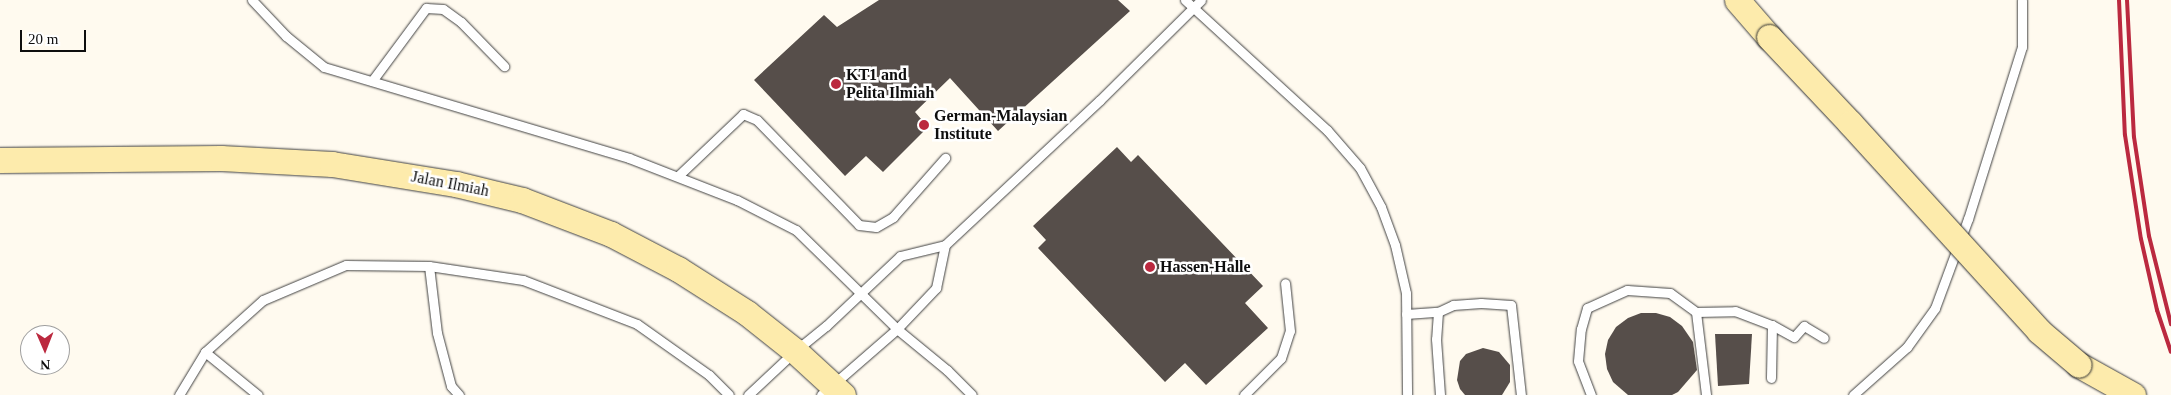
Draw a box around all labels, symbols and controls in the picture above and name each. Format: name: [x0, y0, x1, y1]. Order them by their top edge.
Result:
scale bar: [22, 20, 89, 52]
text: 20 m: [28, 31, 58, 47]
place label: KT1 and Pelita Ilmiah: [846, 65, 934, 103]
marker: KT1 and Pelita Ilmiah: [830, 78, 842, 90]
place label: German-Malaysian Institute: [934, 106, 1067, 144]
marker: German-Malaysian Institute: [918, 119, 930, 131]
street label: Jalan Ilmiah: [410, 167, 490, 201]
place label: Hassen-Halle: [1160, 257, 1251, 277]
marker: Hassen-Halle: [1144, 261, 1156, 273]
north arrow: [20, 325, 70, 375]
text: N: [40, 357, 50, 372]

